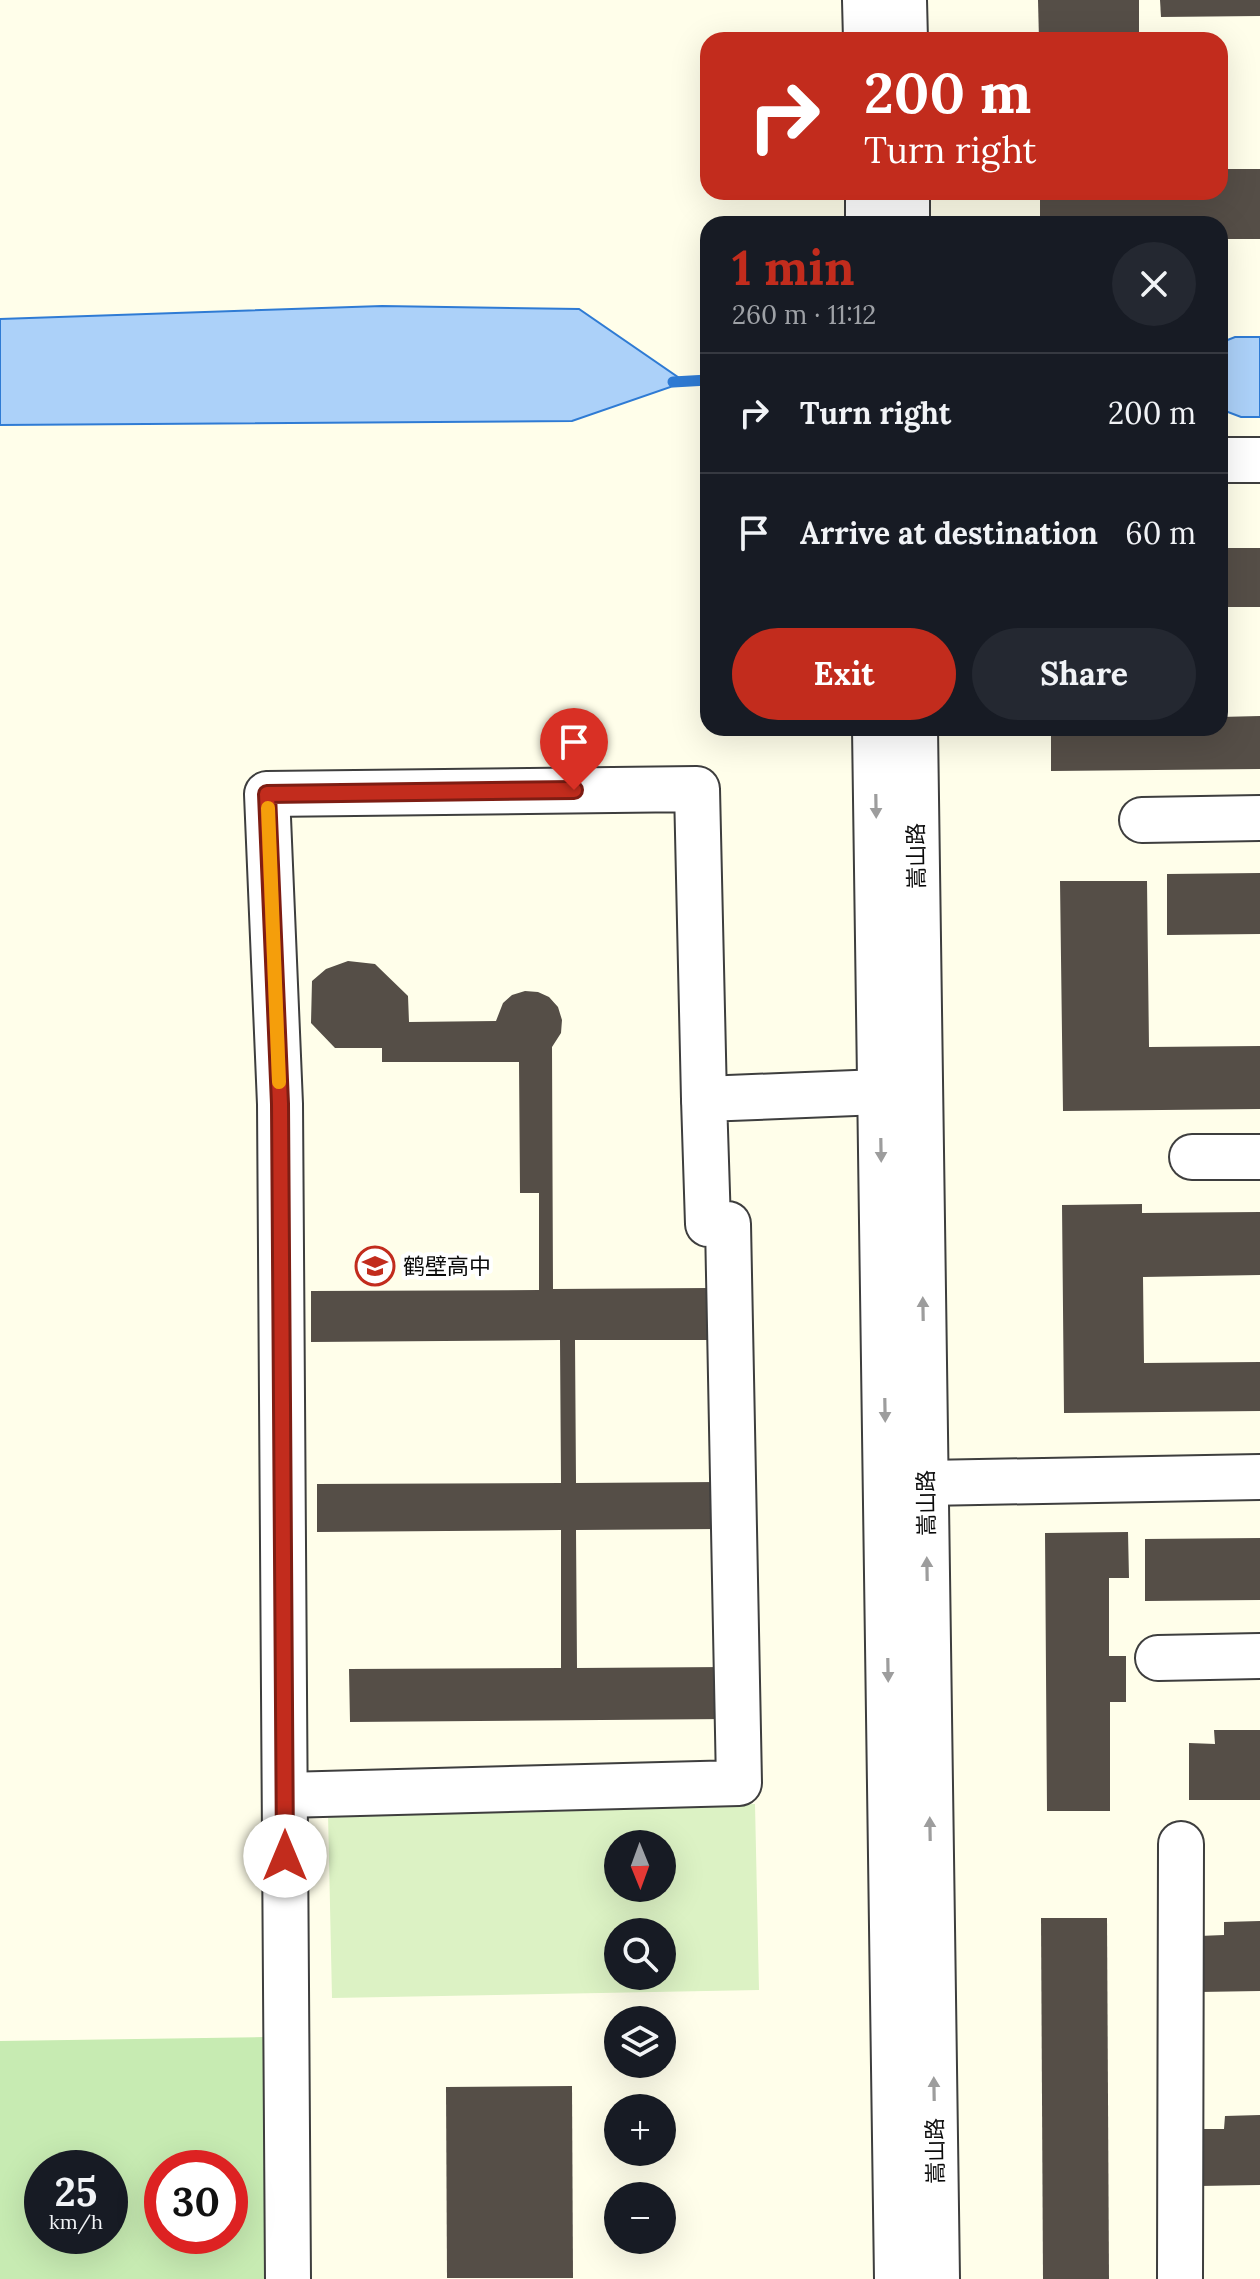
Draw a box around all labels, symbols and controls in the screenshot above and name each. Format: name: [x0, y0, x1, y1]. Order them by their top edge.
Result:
text: 200 m: [864, 57, 1031, 128]
icon: right: [732, 64, 836, 168]
text: Turn right: [864, 127, 1037, 173]
text: 1 min: [732, 237, 855, 298]
button: close: [1112, 242, 1196, 326]
text: 260 m · 11:12: [732, 298, 876, 331]
icon: right: [732, 391, 776, 435]
text: Turn right: [800, 394, 951, 432]
text: 200 m: [1108, 394, 1196, 432]
icon: arrive: [732, 511, 776, 555]
text: Arrive at destination: [800, 514, 1098, 552]
text: 60 m: [1125, 514, 1196, 552]
button: Exit: [732, 628, 956, 720]
button: Share: [972, 628, 1196, 720]
pin: [540, 708, 608, 790]
icon: arrive: [552, 720, 596, 764]
one-way arrow: [870, 794, 882, 819]
street label: 嵩山路: [901, 823, 931, 889]
one-way arrow: [875, 1138, 887, 1163]
school or university icon: 鹤壁高中: [354, 1245, 396, 1287]
place label: 鹤壁高中: [403, 1252, 491, 1280]
one-way arrow: [917, 1296, 929, 1321]
one-way arrow: [878, 1398, 891, 1423]
street label: 嵩山路: [911, 1470, 941, 1536]
one-way arrow: [921, 1556, 933, 1581]
one-way arrow: [882, 1658, 895, 1683]
position arrow: [243, 1814, 327, 1898]
one-way arrow: [924, 1816, 937, 1841]
north arrow: [604, 1830, 676, 1902]
map controls: [604, 1830, 676, 2254]
button: search: [604, 1918, 676, 1990]
button: layers: [604, 2006, 676, 2078]
one-way arrow: [928, 2076, 940, 2101]
button: +: [604, 2094, 676, 2166]
street label: 嵩山路: [920, 2118, 950, 2184]
speed limit sign: 30: [144, 2150, 248, 2254]
text: 25: [55, 2166, 97, 2217]
button: −: [604, 2182, 676, 2254]
text: km/h: [49, 2209, 103, 2234]

